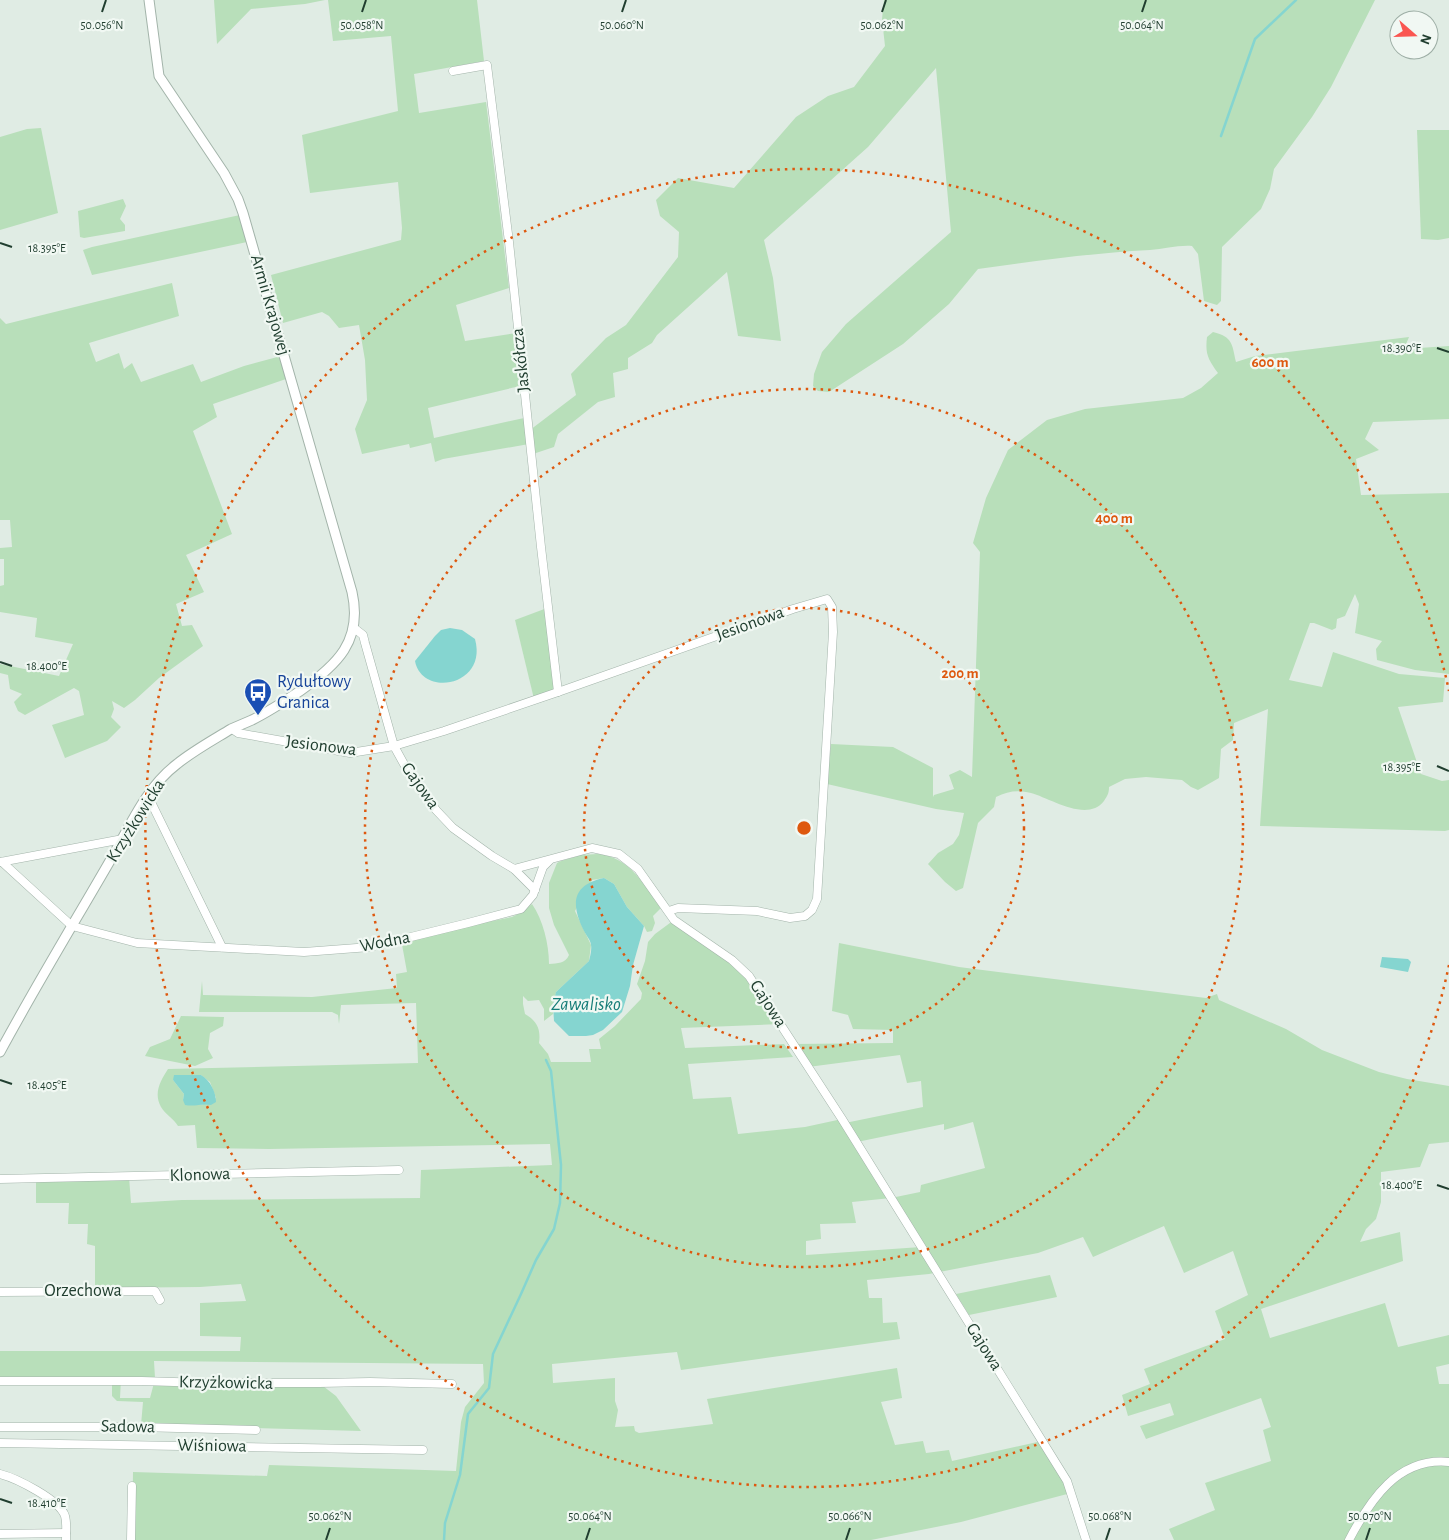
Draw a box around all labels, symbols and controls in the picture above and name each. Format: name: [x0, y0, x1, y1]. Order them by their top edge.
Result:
north arrow: [1389, 10, 1439, 60]
text: 50.056°N: [81, 19, 123, 31]
text: 50.058°N: [341, 19, 383, 31]
text: 50.060°N: [600, 19, 644, 31]
text: 50.062°N: [860, 19, 904, 31]
text: 50.064°N: [1120, 19, 1164, 31]
text: N: [1417, 32, 1434, 46]
text: 18.395°E: [28, 242, 66, 254]
street label: Armii Krajowej: [247, 253, 293, 357]
street label: Jaskółcza: [509, 327, 533, 393]
text: 18.390°E: [1383, 342, 1422, 354]
text: 600 m: [1251, 355, 1289, 370]
text: 400 m: [1095, 511, 1133, 526]
street label: Jesionowa: [713, 603, 787, 645]
text: 18.400°E: [27, 660, 67, 672]
text: 200 m: [941, 666, 979, 681]
place label: Rydułtowy Granica: [277, 673, 351, 712]
bus stop icon: Rydułtowy Granica: [243, 677, 273, 716]
street label: Jesionowa: [285, 733, 357, 759]
street label: Gajowa: [398, 759, 442, 813]
text: 18.395°E: [1383, 761, 1421, 773]
street label: Krzyżkowicka: [103, 776, 169, 866]
centre of rings: [795, 819, 813, 837]
street label: Wodna: [358, 928, 412, 956]
street label: Gajowa: [746, 977, 790, 1031]
water label: Zawalisko: [551, 995, 621, 1014]
text: 18.405°E: [28, 1079, 67, 1091]
street label: Klonowa: [169, 1165, 231, 1185]
text: 18.400°E: [1382, 1179, 1422, 1191]
street label: Orzechowa: [44, 1282, 122, 1300]
street label: Gajowa: [962, 1320, 1006, 1374]
street label: Krzyżkowicka: [179, 1373, 273, 1393]
street label: Sadowa: [101, 1418, 155, 1436]
street label: Wiśniowa: [177, 1436, 247, 1456]
text: 18.410°E: [28, 1497, 66, 1509]
text: 50.062°N: [308, 1510, 352, 1522]
text: 50.064°N: [568, 1510, 612, 1522]
text: 50.066°N: [828, 1510, 872, 1522]
text: 50.068°N: [1088, 1510, 1132, 1522]
text: 50.070°N: [1348, 1510, 1392, 1522]

